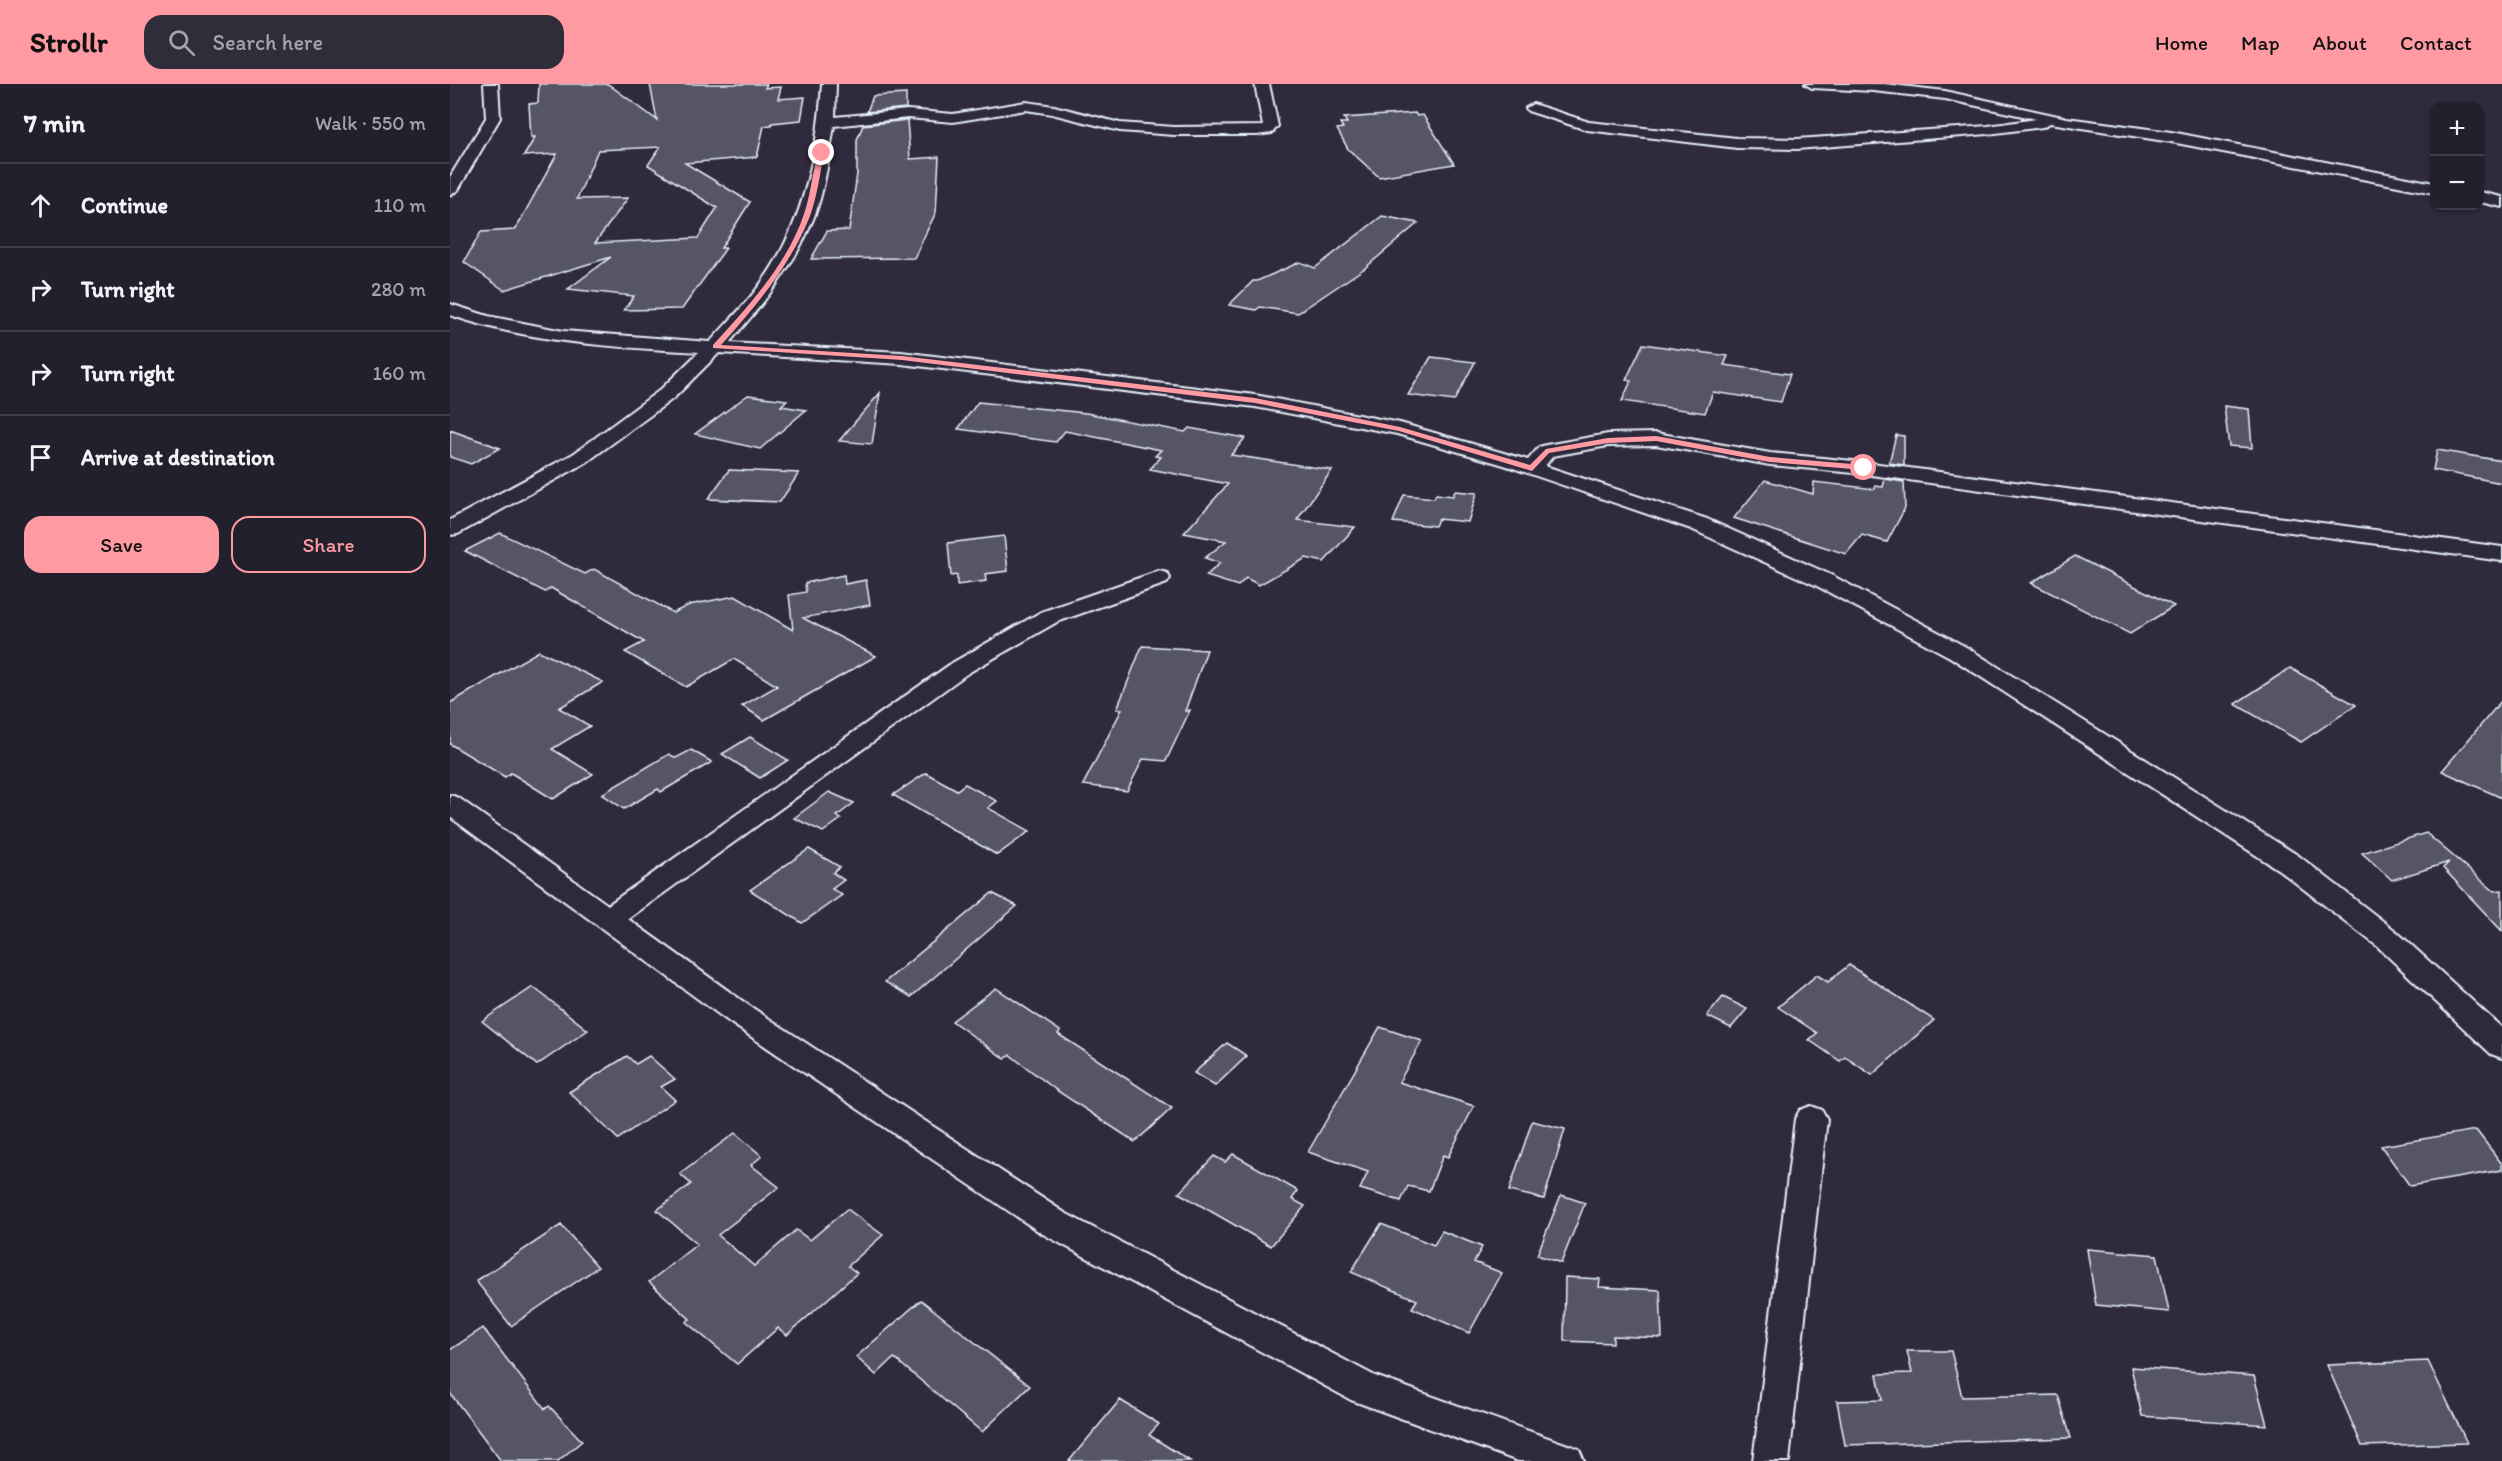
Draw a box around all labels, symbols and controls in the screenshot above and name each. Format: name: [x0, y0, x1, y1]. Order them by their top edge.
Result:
search box: [144, 15, 564, 69]
text: Strollr: [30, 25, 108, 59]
icon: search: [165, 26, 198, 59]
text: Search here: [213, 29, 323, 56]
text: Home: [2155, 30, 2208, 55]
text: Map: [2241, 30, 2280, 55]
text: About: [2313, 30, 2367, 55]
text: Contact: [2400, 30, 2472, 55]
map controls: [2430, 102, 2484, 210]
button: +: [2430, 102, 2484, 156]
text: 7 min: [24, 107, 85, 139]
text: Walk · 550 m: [315, 111, 426, 135]
route end: [808, 139, 834, 165]
button: −: [2430, 156, 2484, 210]
icon: ahead: [24, 189, 57, 222]
text: Continue: [81, 192, 168, 219]
text: 110 m: [374, 193, 426, 217]
icon: right: [24, 273, 57, 306]
text: Turn right: [81, 276, 175, 303]
text: 280 m: [371, 277, 426, 301]
icon: right: [24, 357, 57, 390]
text: Turn right: [81, 360, 175, 387]
text: 160 m: [373, 361, 426, 385]
icon: arrive: [24, 441, 57, 474]
text: Arrive at destination: [81, 444, 275, 471]
route start: [1850, 454, 1876, 480]
button: Save: [24, 516, 219, 573]
button: Share: [231, 516, 426, 573]

